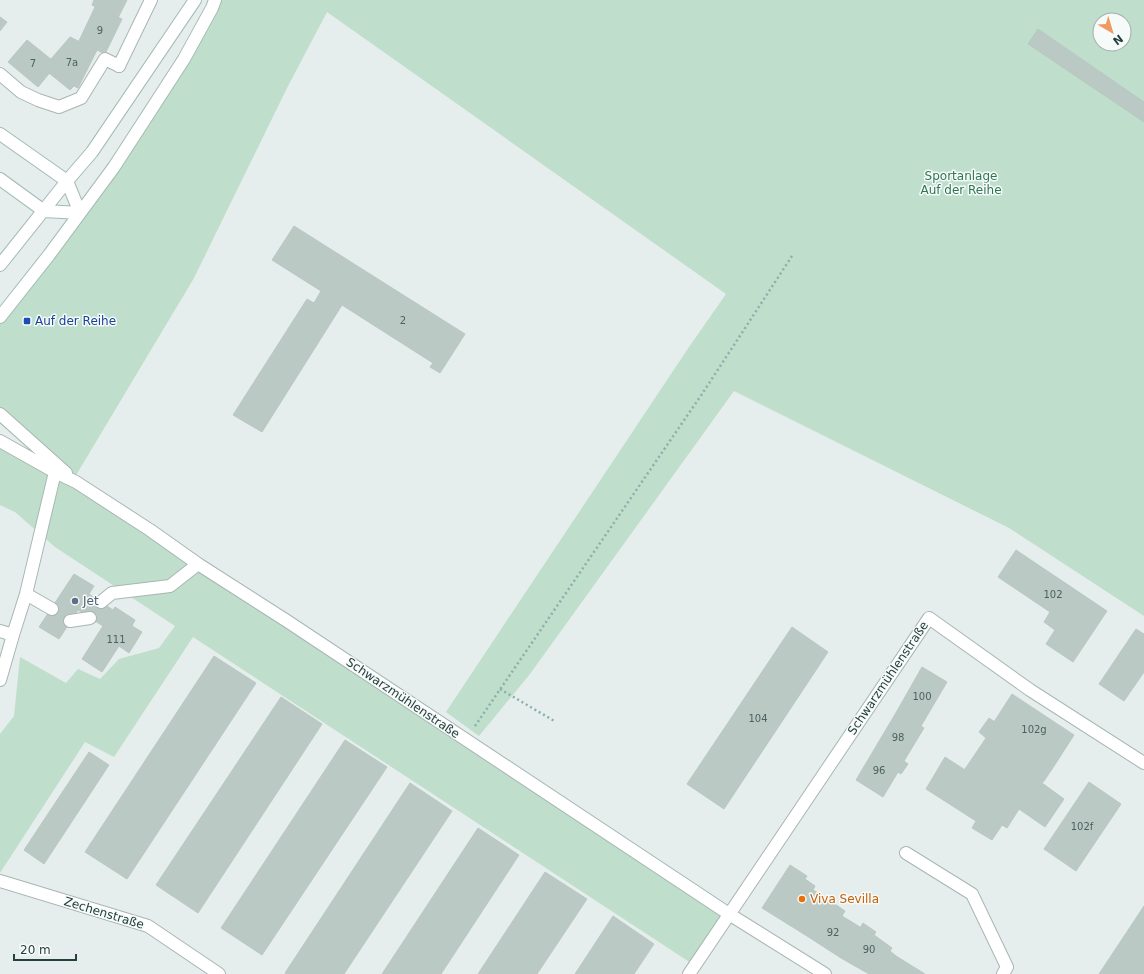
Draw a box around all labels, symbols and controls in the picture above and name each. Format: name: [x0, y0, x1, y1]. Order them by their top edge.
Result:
north arrow: [1092, 12, 1132, 52]
house number: 9: [97, 25, 103, 36]
text: N: [1110, 32, 1125, 47]
house number: 7a: [66, 57, 78, 68]
house number: 7: [30, 58, 36, 69]
park label: Sportanlage Auf der Reihe: [920, 169, 1002, 197]
place label: Auf der Reihe: [35, 314, 116, 328]
house number: 2: [400, 315, 406, 326]
marker: Auf der Reihe: [22, 316, 32, 326]
house number: 102: [1043, 589, 1063, 600]
place label: Jet: [82, 594, 99, 608]
marker: Jet: [70, 596, 80, 606]
street label: Schwarzmühlenstraße: [845, 619, 931, 737]
house number: 111: [106, 634, 126, 645]
street label: Schwarzmühlenstraße: [344, 655, 462, 741]
house number: 100: [912, 691, 932, 702]
house number: 104: [748, 713, 768, 724]
house number: 102g: [1021, 724, 1047, 735]
house number: 98: [892, 732, 904, 743]
house number: 96: [873, 765, 885, 776]
house number: 102f: [1071, 821, 1094, 832]
place label: Viva Sevilla: [810, 892, 879, 906]
street label: Zechenstraße: [62, 894, 146, 932]
marker: Viva Sevilla: [797, 894, 807, 904]
house number: 92: [827, 927, 839, 938]
scale bar: [14, 936, 76, 962]
text: 20 m: [20, 943, 51, 957]
house number: 90: [863, 944, 875, 955]

